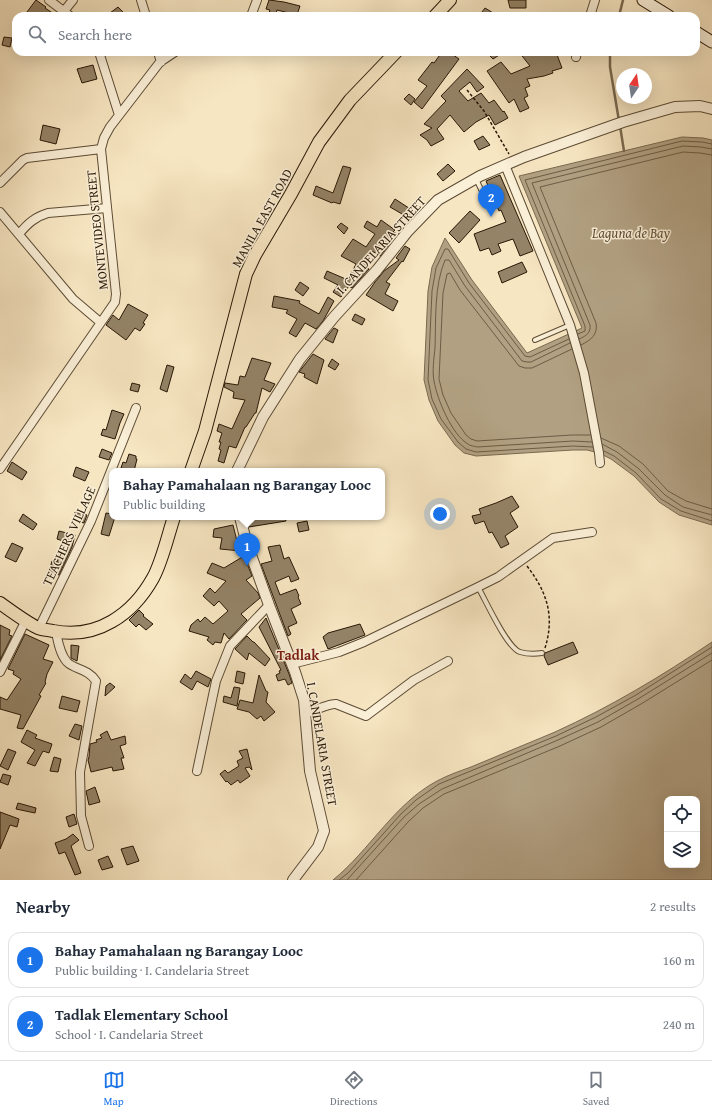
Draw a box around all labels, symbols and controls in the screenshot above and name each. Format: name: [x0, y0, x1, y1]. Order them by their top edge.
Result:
search box: [12, 12, 700, 56]
icon: search: [26, 23, 48, 45]
text: Search here: [58, 24, 132, 45]
north arrow: [616, 68, 652, 104]
street label: MANILA EAST ROAD: [227, 165, 297, 271]
street label: MONTEVIDEO STREET: [81, 169, 113, 291]
pin: 2: [478, 184, 504, 217]
street label: I. CANDELARIA STREET: [332, 191, 431, 298]
water label: Laguna de Bay: [591, 223, 670, 243]
popup: [109, 468, 385, 520]
text: Bahay Pamahalaan ng Barangay Looc: [123, 474, 371, 495]
street label: TEACHERS VILLAGE: [38, 483, 101, 589]
text: Public building: [123, 495, 205, 514]
your location: [430, 504, 450, 524]
pin: 1: [234, 533, 260, 566]
district label: Tadlak: [277, 645, 320, 665]
street label: I. CANDELARIA STREET: [302, 681, 342, 808]
map controls: [664, 796, 700, 868]
button: locate: [664, 796, 700, 832]
button: layers: [664, 832, 700, 868]
text: Nearby: [16, 894, 70, 919]
text: 2 results: [650, 897, 696, 916]
text: Bahay Pamahalaan ng Barangay Looc: [55, 940, 303, 961]
text: 1: [27, 951, 33, 970]
text: 160 m: [663, 951, 695, 970]
text: Public building · I. Candelaria Street: [55, 961, 249, 980]
text: Tadlak Elementary School: [55, 1004, 228, 1025]
text: 2: [27, 1015, 33, 1034]
text: 240 m: [663, 1015, 695, 1034]
text: School · I. Candelaria Street: [55, 1025, 203, 1044]
tab: Map: [103, 1069, 125, 1109]
tab: Directions: [330, 1069, 377, 1109]
tab: Saved: [583, 1069, 609, 1109]

